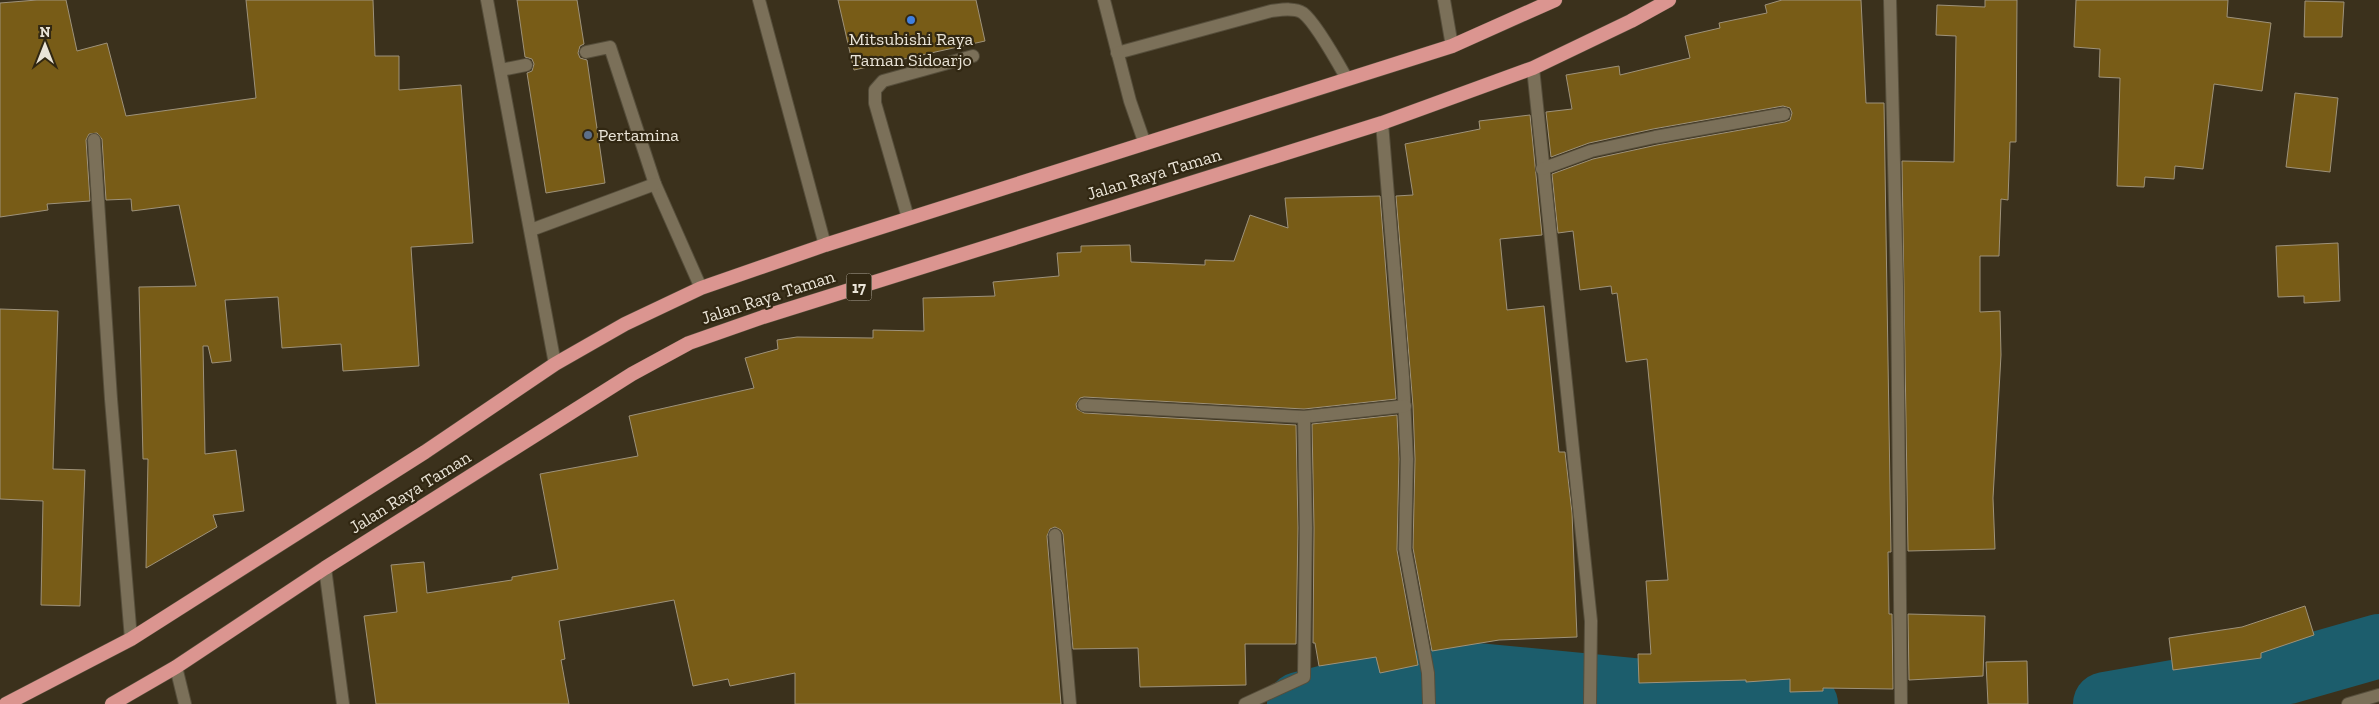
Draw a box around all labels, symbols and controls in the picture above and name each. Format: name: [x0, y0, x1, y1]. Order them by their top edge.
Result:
marker: Mitsubishi Raya Taman Sidoarjo: [905, 14, 917, 26]
north arrow: [20, 20, 70, 70]
text: N: [40, 24, 51, 41]
place label: Mitsubishi Raya Taman Sidoarjo: [849, 28, 974, 71]
place label: Pertamina: [598, 124, 679, 146]
marker: Pertamina: [582, 129, 594, 141]
street label: Jalan Raya Taman: [1084, 143, 1224, 205]
street label: Jalan Raya Taman: [698, 265, 838, 329]
road number: 17: [846, 274, 872, 300]
street label: Jalan Raya Taman: [345, 445, 475, 538]

